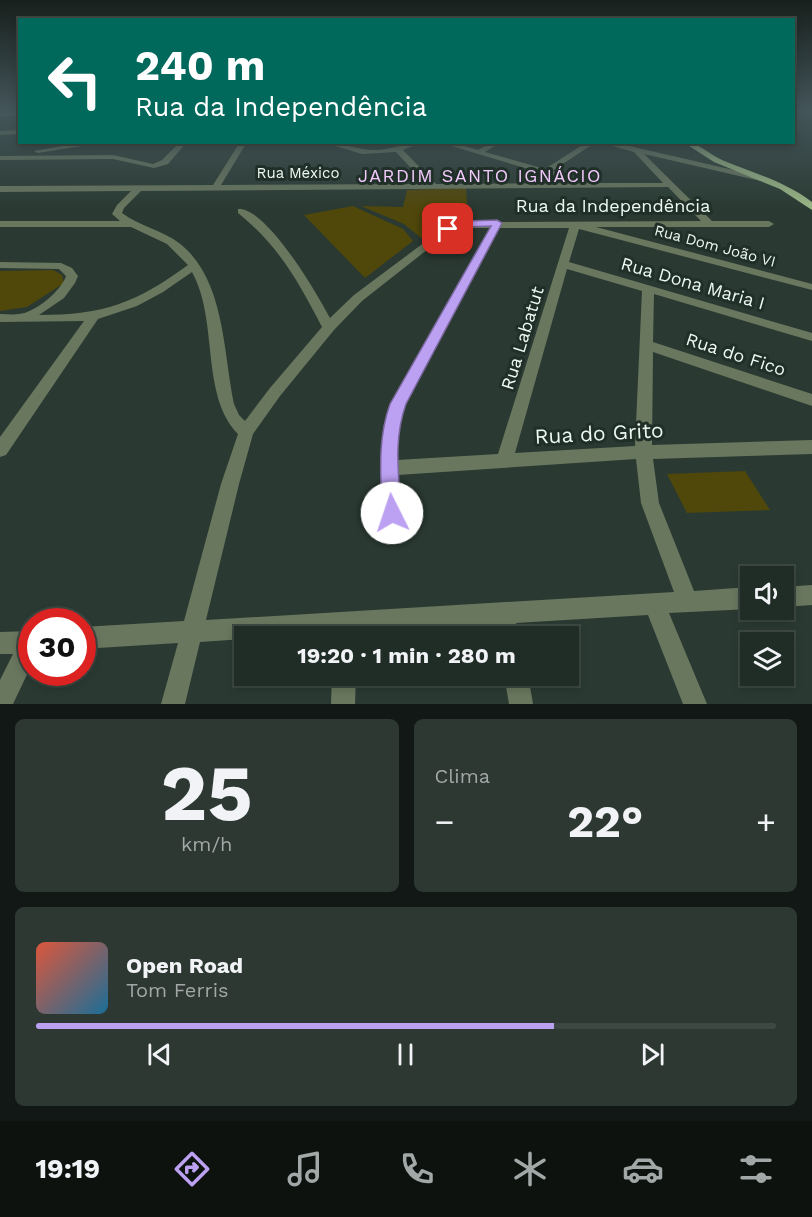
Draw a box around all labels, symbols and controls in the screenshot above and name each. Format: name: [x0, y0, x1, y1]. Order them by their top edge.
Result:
text: 240 m: [135, 41, 265, 90]
icon: left: [36, 42, 114, 120]
text: Rua da Independência: [135, 91, 427, 123]
street label: Rua México: [257, 164, 339, 182]
district label: JARDIM SANTO IGNÁCIO: [358, 165, 602, 186]
street label: Rua da Independência: [516, 195, 710, 216]
pin: [422, 203, 473, 254]
icon: arrive: [431, 212, 464, 245]
street label: Rua Dom João VI: [652, 221, 778, 271]
street label: Rua Dona Maria I: [619, 252, 767, 314]
street label: Rua Labatut: [496, 283, 548, 392]
street label: Rua do Fico: [683, 328, 789, 380]
street label: Rua do Grito: [534, 417, 664, 449]
position arrow: [360, 481, 424, 545]
map controls: [740, 566, 794, 686]
button: sound: [740, 566, 794, 620]
speed limit sign: 30: [18, 608, 96, 686]
button: layers: [740, 632, 794, 686]
text: 19:20 · 1 min · 280 m: [297, 643, 516, 668]
text: 25: [161, 747, 253, 839]
text: Clima: [435, 764, 490, 788]
text: 22°: [567, 795, 643, 848]
text: −: [435, 802, 454, 841]
text: +: [756, 802, 776, 841]
text: km/h: [181, 832, 233, 856]
text: Open Road: [126, 953, 243, 978]
text: Tom Ferris: [126, 978, 229, 1002]
icon: previous: [143, 1038, 176, 1071]
icon: pause: [389, 1038, 422, 1071]
icon: next: [636, 1038, 669, 1071]
icon: directions: [171, 1148, 213, 1190]
icon: music: [284, 1148, 326, 1190]
icon: phone: [396, 1148, 438, 1190]
icon: climate: [509, 1148, 551, 1190]
icon: car: [622, 1148, 664, 1190]
icon: filters: [735, 1148, 777, 1190]
text: 19:19: [35, 1153, 100, 1185]

